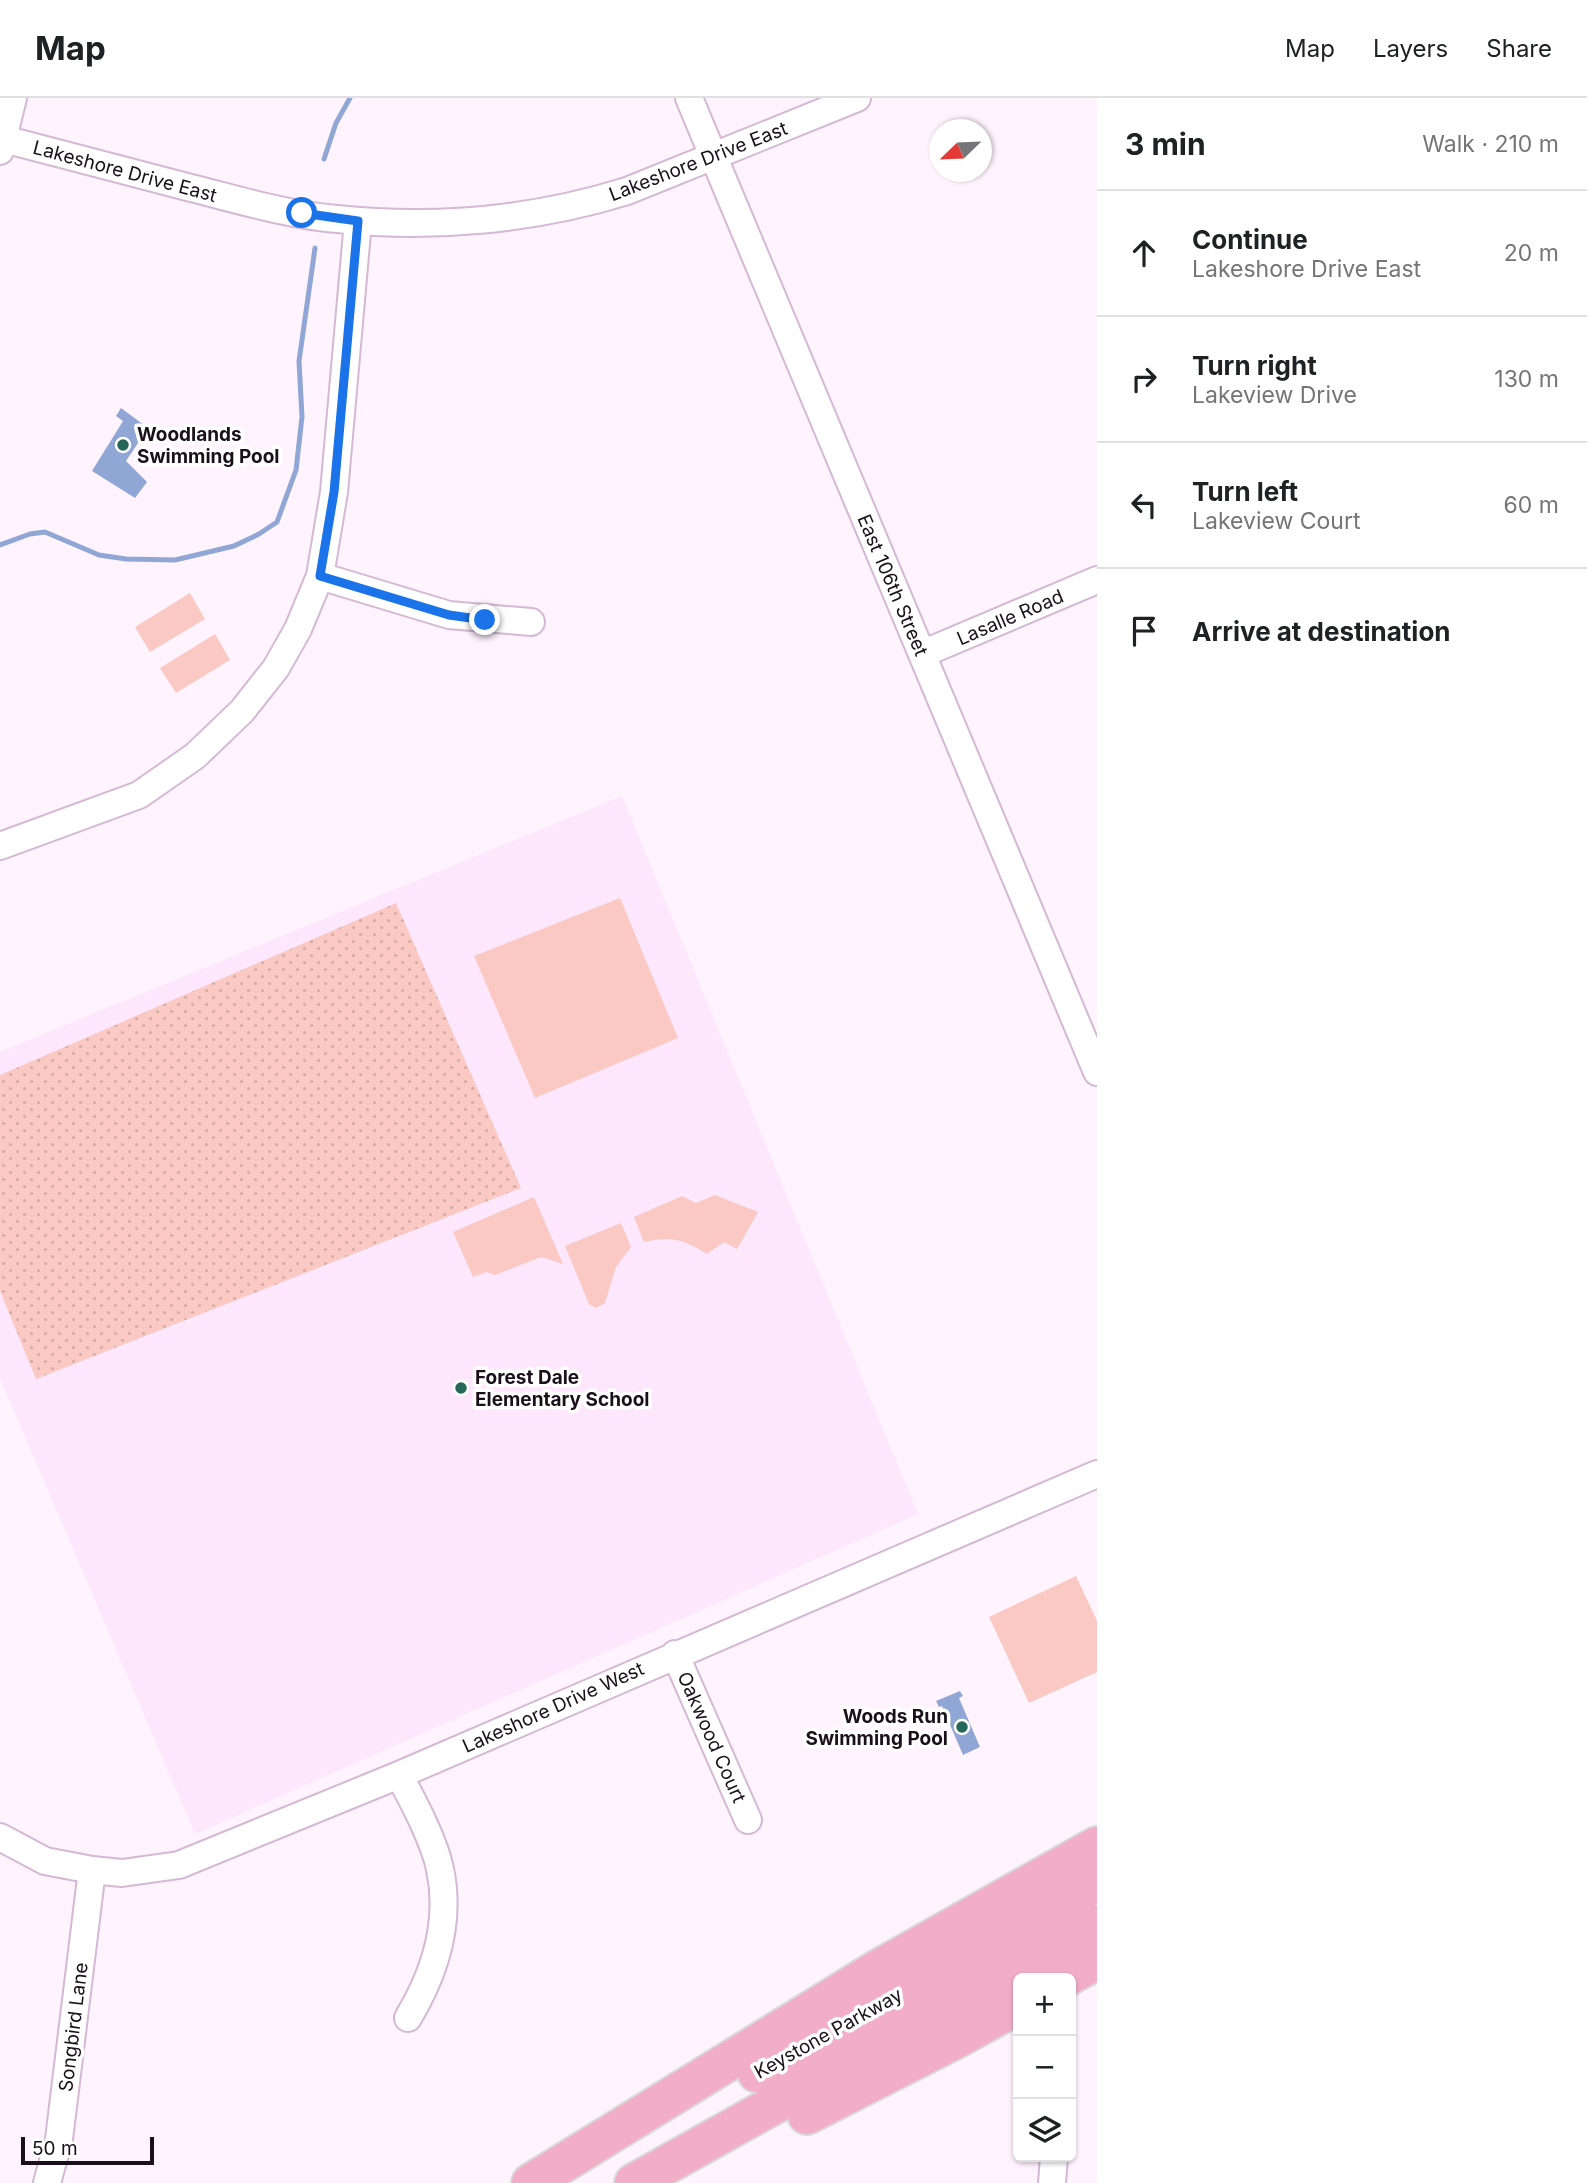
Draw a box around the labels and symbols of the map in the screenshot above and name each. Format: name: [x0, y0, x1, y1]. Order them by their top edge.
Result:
street label: Lakeshore Drive East: [606, 117, 791, 206]
north arrow: [929, 119, 992, 182]
street label: Lakeshore Drive East: [31, 136, 219, 207]
route start: [286, 197, 317, 228]
place label: Woodlands Swimming Pool: [137, 423, 280, 468]
marker: Woodlands Swimming Pool: [115, 437, 131, 453]
street label: East 106th Street: [852, 511, 933, 659]
street label: Lasalle Road: [953, 585, 1067, 650]
route end: [469, 604, 500, 635]
place label: Forest Dale Elementary School: [475, 1366, 649, 1411]
marker: Forest Dale Elementary School: [453, 1380, 469, 1396]
street label: Lakeshore Drive West: [459, 1657, 647, 1758]
street label: Oakwood Court: [672, 1668, 751, 1806]
place label: Woods Run Swimming Pool: [805, 1705, 948, 1750]
marker: Woods Run Swimming Pool: [954, 1719, 970, 1735]
street label: Songbird Lane: [54, 1961, 93, 2093]
street label: Keystone Parkway: [750, 1983, 907, 2084]
scale bar: [21, 2134, 154, 2166]

